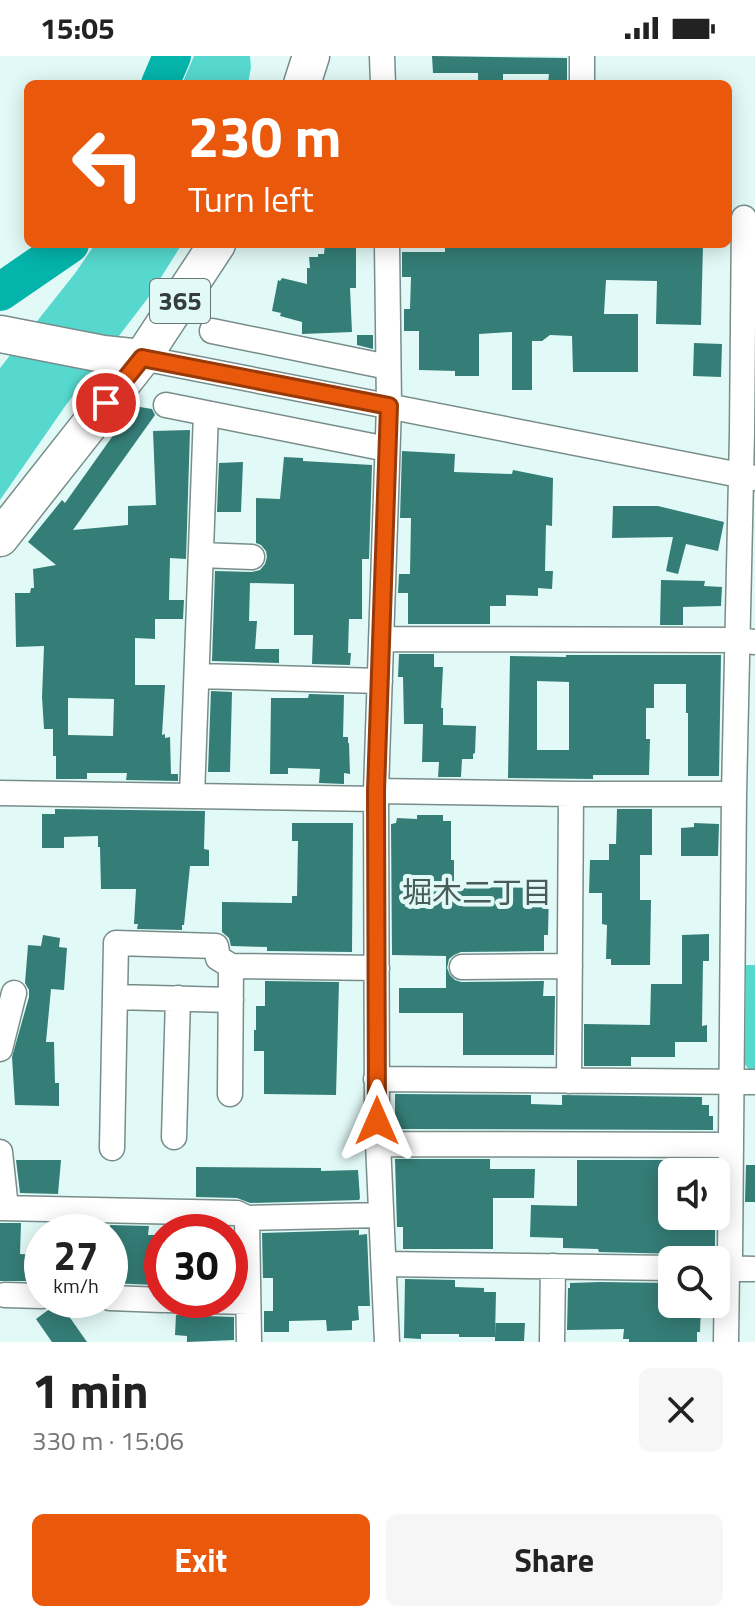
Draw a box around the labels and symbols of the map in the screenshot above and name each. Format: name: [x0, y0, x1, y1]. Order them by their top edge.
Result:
road number: 365: [150, 279, 210, 323]
pin: [72, 369, 140, 437]
district label: 堀木二丁目: [402, 869, 552, 915]
position arrow: [335, 1079, 419, 1163]
speed limit sign: 30: [144, 1214, 248, 1318]

